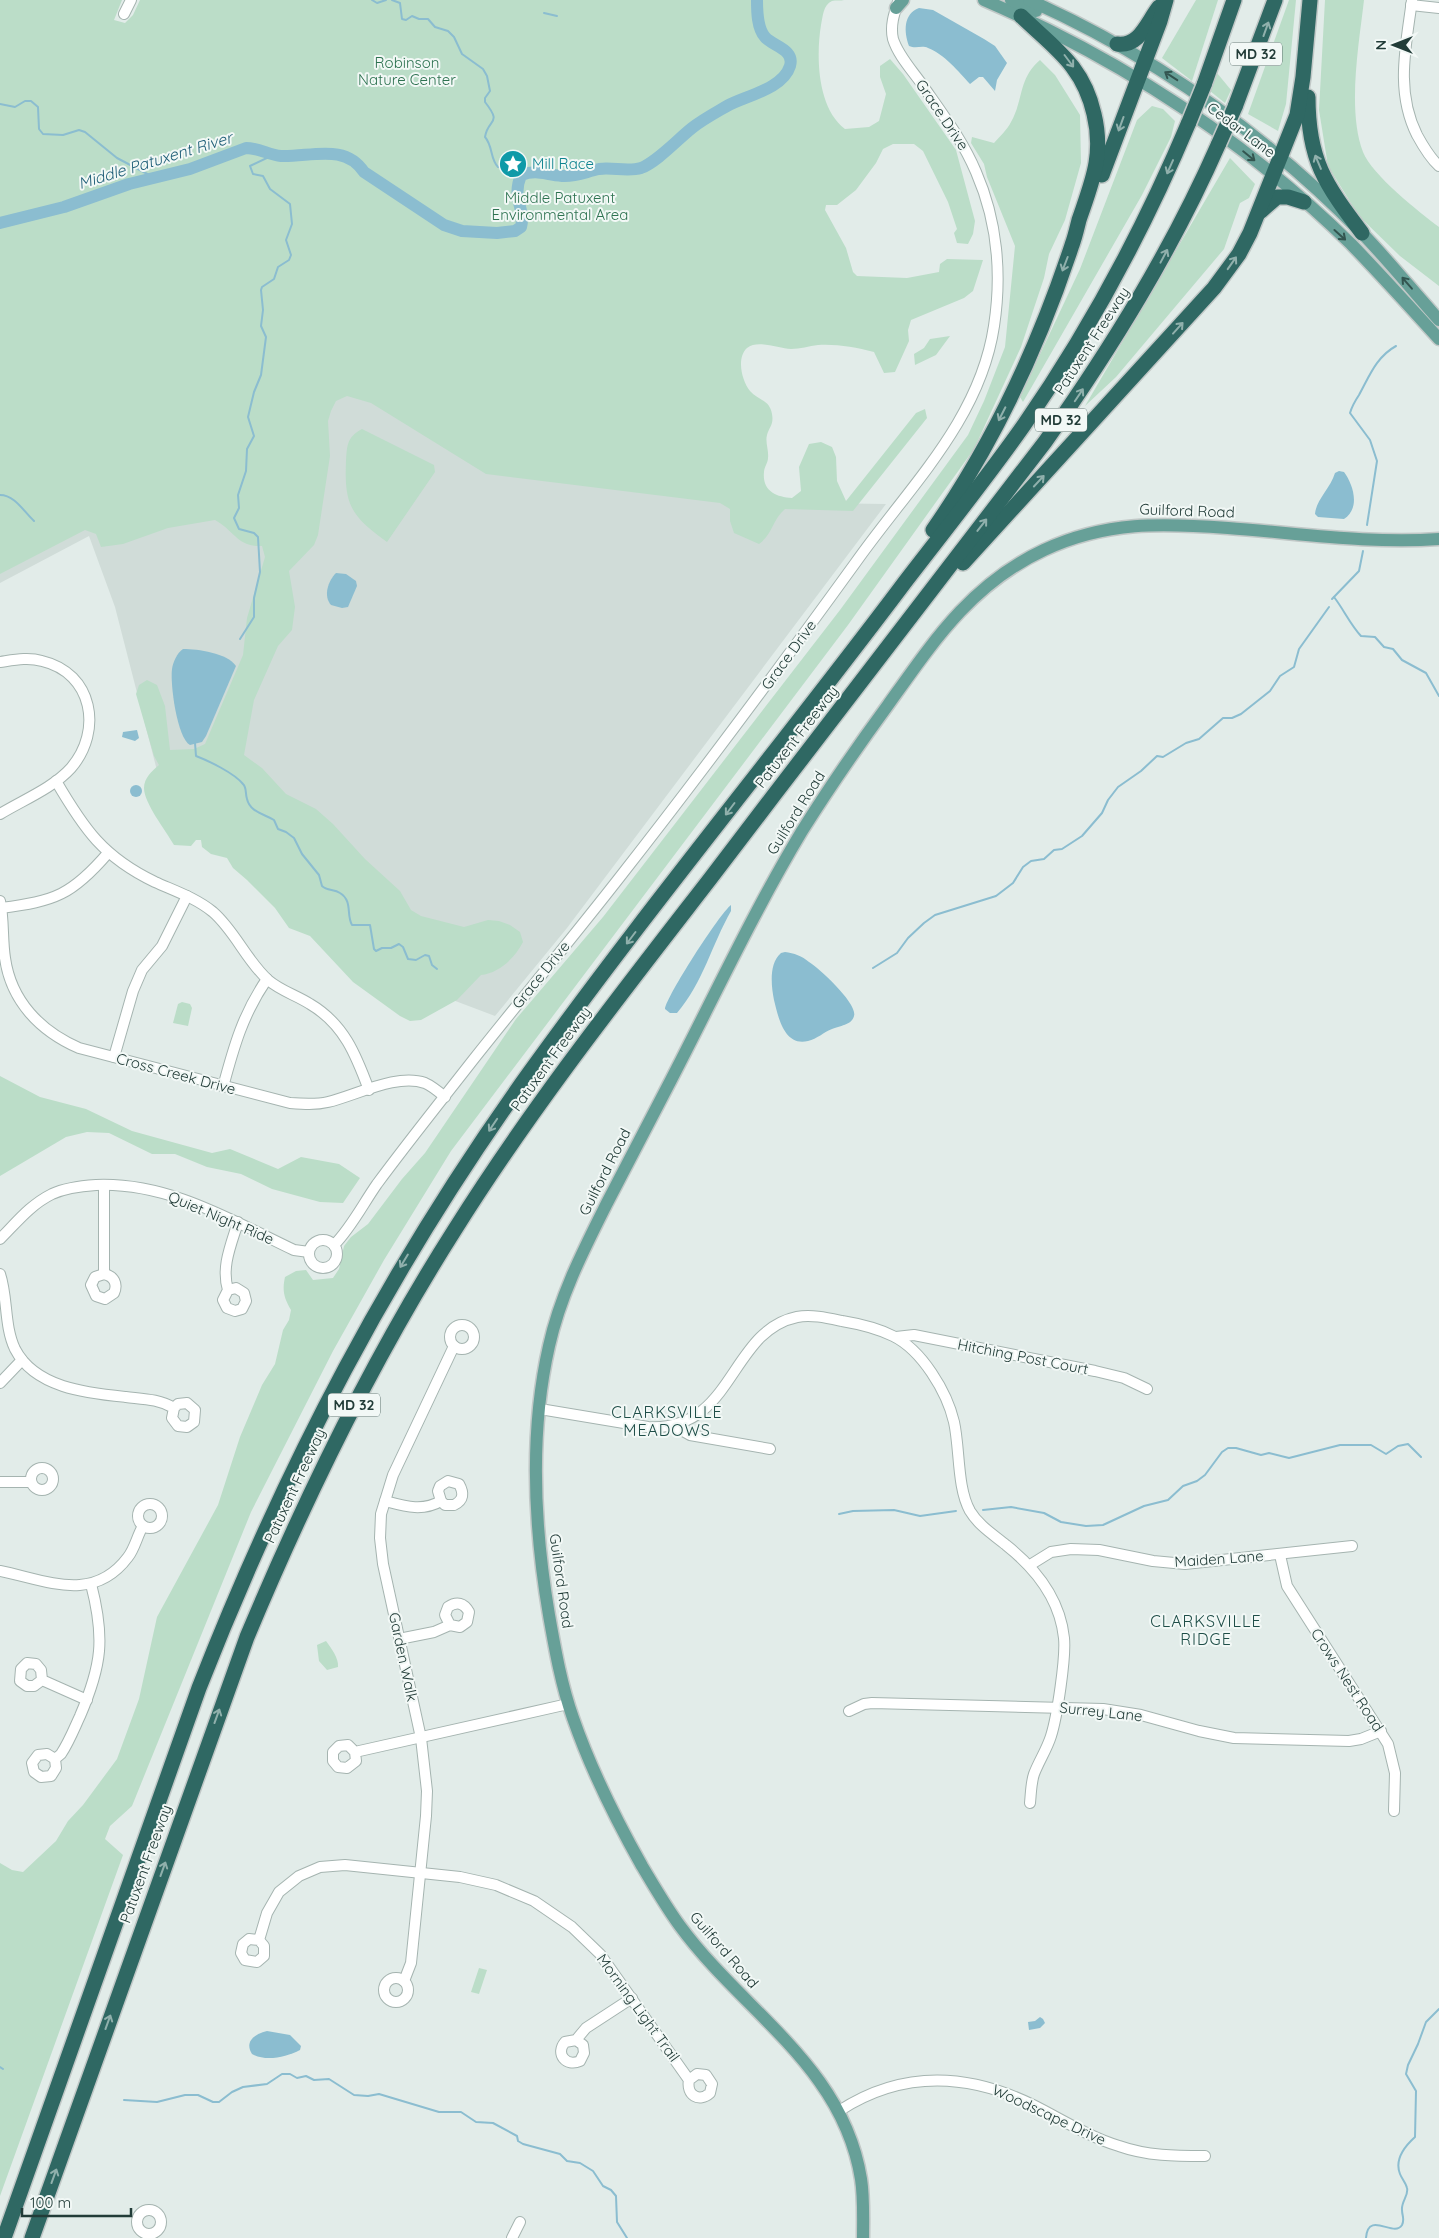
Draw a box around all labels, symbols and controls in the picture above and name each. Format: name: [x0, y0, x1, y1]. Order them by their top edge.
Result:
north arrow: [1369, 20, 1419, 70]
one-way arrow: [1262, 21, 1271, 37]
text: N: [1372, 40, 1390, 50]
road number: MD 32: [1230, 42, 1282, 66]
park label: Robinson Nature Center: [358, 53, 456, 89]
one-way arrow: [1063, 55, 1074, 68]
one-way arrow: [1165, 71, 1179, 81]
street label: Grace Drive: [912, 76, 973, 154]
street label: Cedar Lane: [1203, 98, 1279, 161]
one-way arrow: [1116, 116, 1125, 131]
water label: Middle Patuxent River: [76, 127, 236, 193]
place icon: Mill Race: [498, 149, 528, 179]
one-way arrow: [1243, 150, 1256, 161]
place label: Mill Race: [532, 154, 594, 173]
one-way arrow: [1312, 155, 1321, 170]
one-way arrow: [1165, 159, 1174, 174]
park label: Middle Patuxent Environmental Area: [492, 188, 628, 224]
one-way arrow: [1334, 229, 1347, 240]
one-way arrow: [1159, 249, 1169, 264]
one-way arrow: [1060, 256, 1069, 272]
one-way arrow: [1227, 256, 1237, 270]
one-way arrow: [1401, 277, 1413, 290]
street label: Patuxent Freeway: [1050, 283, 1134, 398]
one-way arrow: [1172, 321, 1184, 334]
one-way arrow: [1074, 388, 1084, 402]
one-way arrow: [997, 406, 1006, 421]
road number: MD 32: [1035, 408, 1087, 432]
one-way arrow: [1033, 475, 1045, 488]
street label: Guilford Road: [1139, 499, 1235, 522]
one-way arrow: [976, 519, 987, 532]
street label: Grace Drive: [757, 616, 820, 693]
street label: Patuxent Freeway: [751, 682, 842, 792]
street label: Guilford Road: [762, 767, 829, 858]
one-way arrow: [725, 802, 735, 816]
one-way arrow: [626, 931, 636, 945]
street label: Grace Drive: [508, 937, 574, 1012]
street label: Patuxent Freeway: [506, 1003, 595, 1115]
street label: Cross Creek Drive: [114, 1048, 238, 1099]
one-way arrow: [487, 1118, 498, 1132]
street label: Guilford Road: [574, 1125, 635, 1219]
street label: Quiet Night Ride: [165, 1187, 277, 1248]
one-way arrow: [399, 1254, 409, 1268]
street label: Hitching Post Court: [956, 1334, 1090, 1379]
road number: MD 32: [328, 1394, 380, 1416]
district label: CLARKSVILLE MEADOWS: [611, 1402, 723, 1440]
street label: Patuxent Freeway: [260, 1425, 330, 1546]
street label: Guilford Road: [545, 1532, 578, 1629]
street label: Maiden Lane: [1174, 1546, 1264, 1571]
street label: Garden Walk: [385, 1611, 422, 1703]
district label: CLARKSVILLE RIDGE: [1150, 1611, 1262, 1649]
street label: Crows Nest Road: [1307, 1624, 1388, 1735]
street label: Surrey Lane: [1059, 1698, 1144, 1725]
one-way arrow: [213, 1709, 222, 1724]
street label: Patuxent Freeway: [115, 1802, 176, 1926]
one-way arrow: [159, 1862, 168, 1878]
street label: Guilford Road: [686, 1907, 763, 1992]
street label: Morning Light Trail: [593, 1950, 684, 2065]
one-way arrow: [104, 2015, 113, 2031]
street label: Woodscape Drive: [989, 2080, 1109, 2149]
one-way arrow: [50, 2168, 59, 2184]
scale bar: [22, 2186, 131, 2218]
text: 100 m: [30, 2193, 71, 2212]

